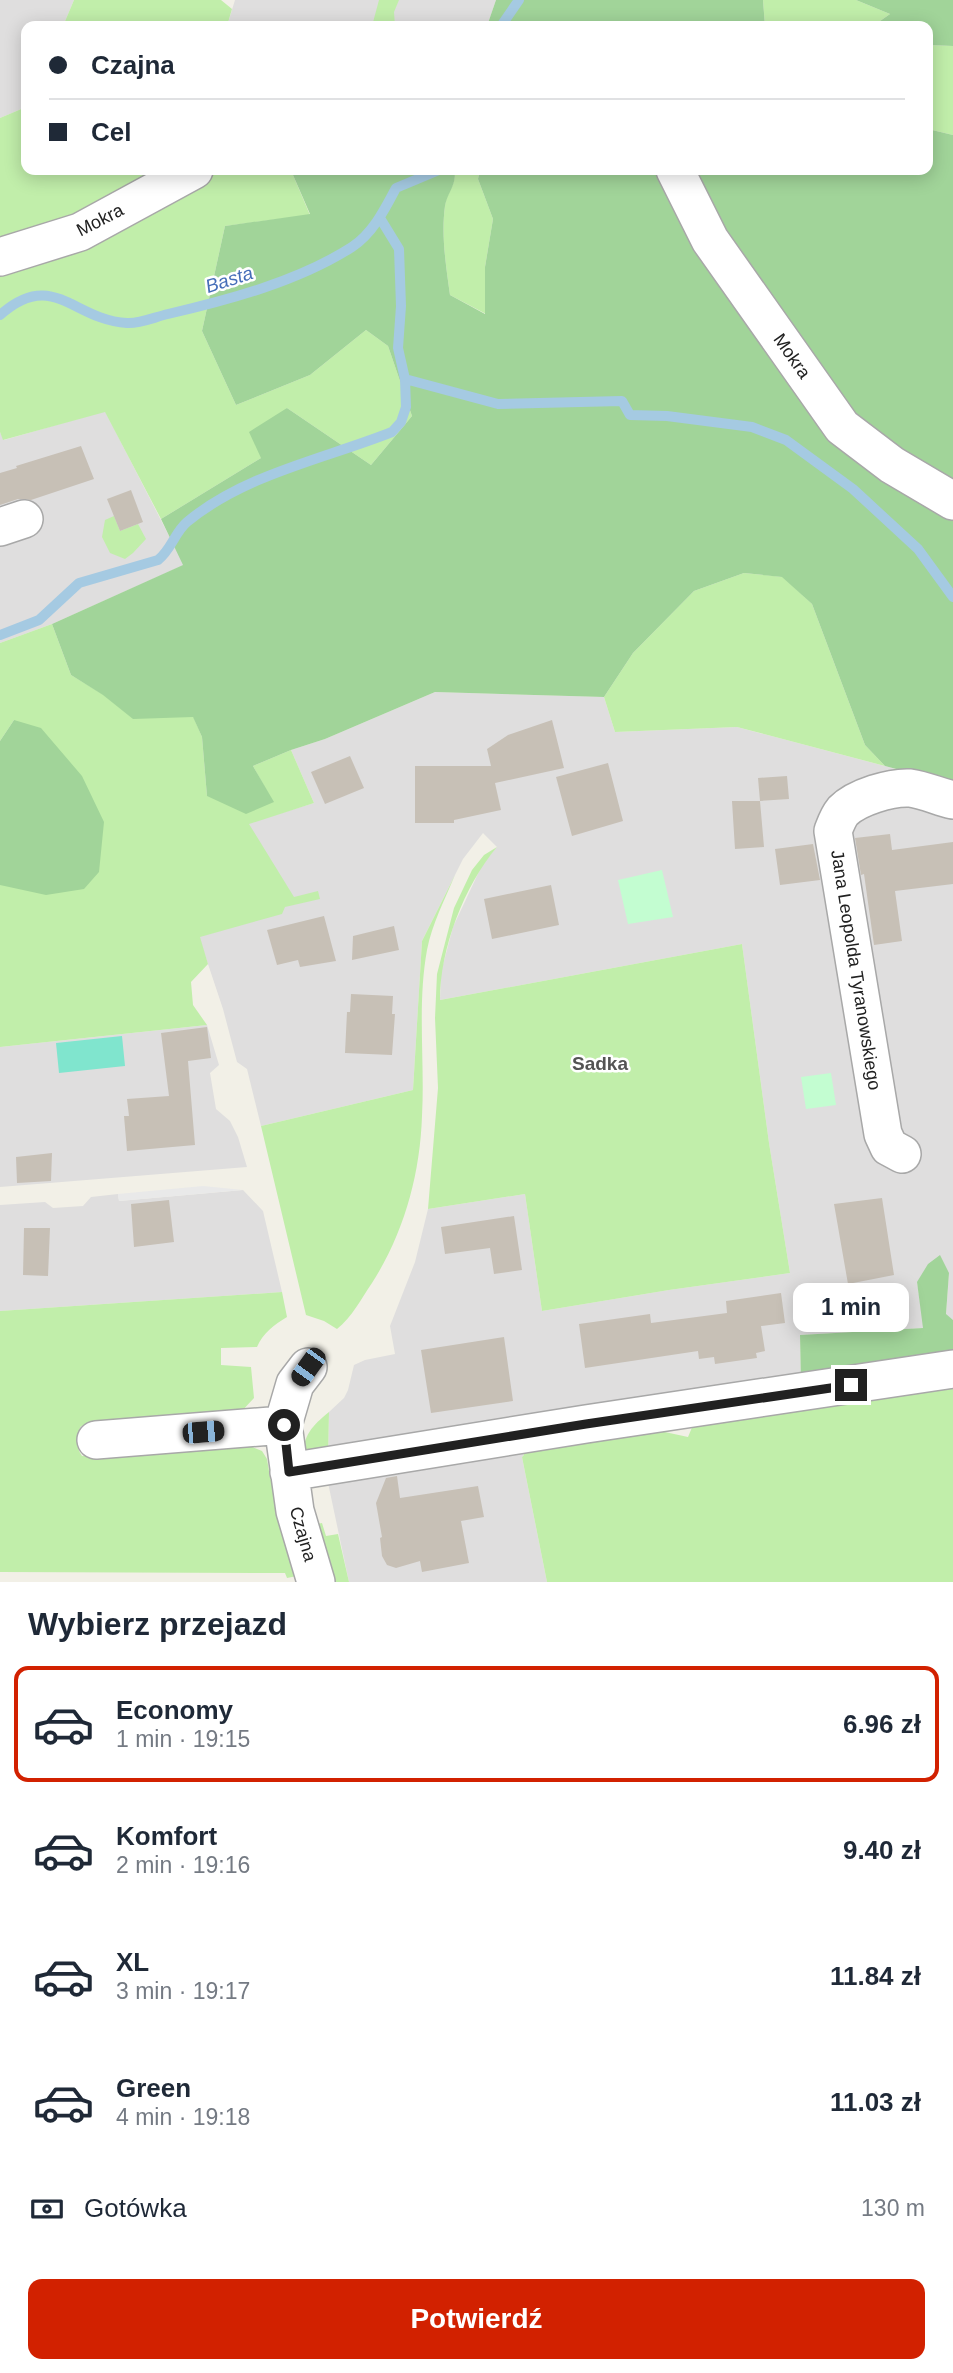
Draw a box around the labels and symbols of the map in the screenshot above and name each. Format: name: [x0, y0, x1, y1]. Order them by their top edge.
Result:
street label: Mokra: [73, 199, 128, 240]
water label: Basta: [203, 262, 256, 297]
street label: Mokra: [769, 330, 815, 383]
street label: Jana Leopolda Tyranowskiego: [827, 849, 885, 1091]
district label: Sadka: [572, 1053, 628, 1074]
callout: 1 min: [793, 1284, 909, 1332]
car: [288, 1344, 329, 1390]
route end: [835, 1369, 867, 1401]
route start: [268, 1409, 300, 1441]
car: [182, 1420, 225, 1444]
street label: Czajna: [286, 1504, 321, 1565]

